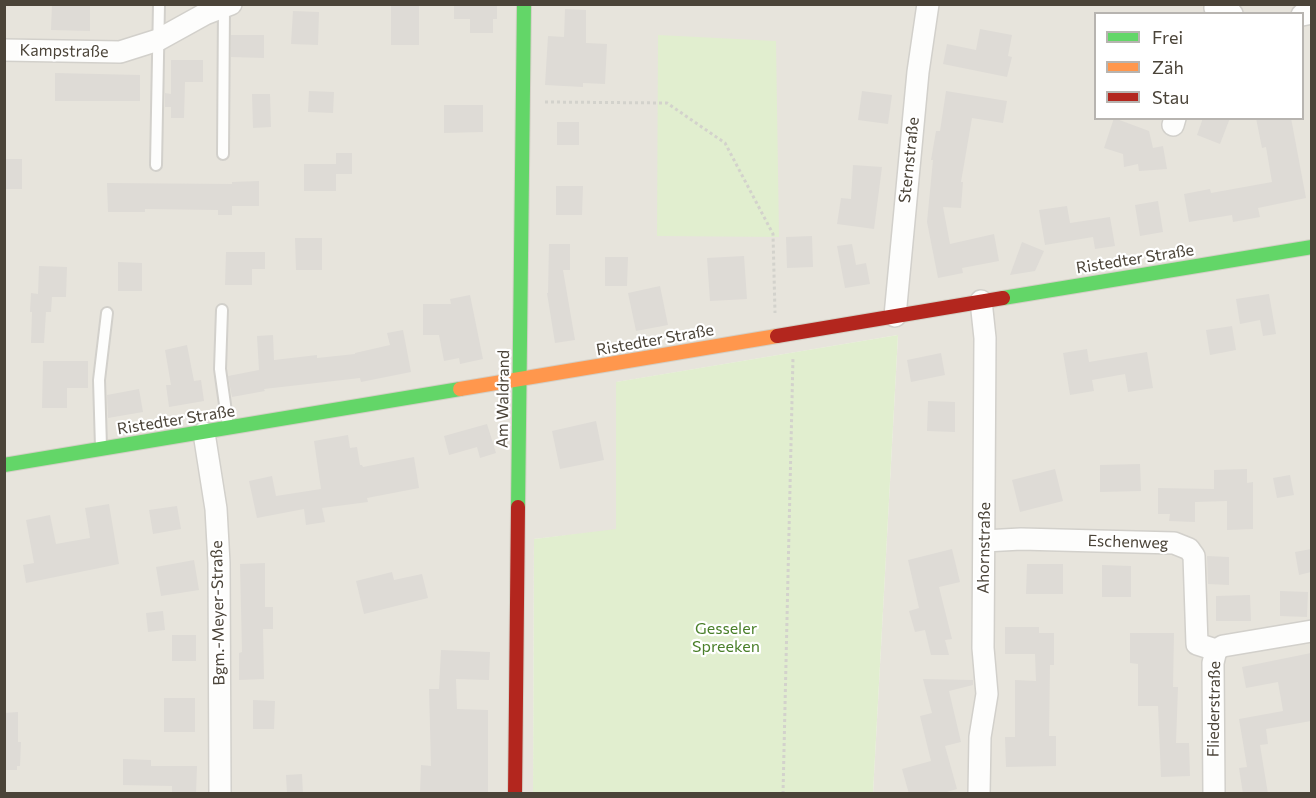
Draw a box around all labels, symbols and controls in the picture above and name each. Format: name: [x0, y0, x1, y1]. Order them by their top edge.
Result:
legend: [1094, 12, 1304, 120]
text: Frei: [1152, 26, 1183, 48]
street label: Kampstraße: [19, 41, 109, 61]
text: Zäh: [1152, 56, 1184, 78]
text: Stau: [1152, 86, 1189, 108]
street label: Sternstraße: [895, 116, 923, 204]
street label: Ristedter Straße: [1075, 240, 1195, 278]
street label: Ristedter Straße: [595, 320, 715, 360]
street label: Am Waldrand: [493, 350, 513, 448]
street label: Ristedter Straße: [116, 401, 236, 439]
street label: Ahornstraße: [974, 502, 994, 594]
street label: Eschenweg: [1087, 531, 1169, 553]
street label: Bgm.-Meyer-Straße: [207, 540, 229, 686]
park label: Gesseler Spreeken: [692, 619, 760, 657]
street label: Fliederstraße: [1204, 661, 1224, 757]

